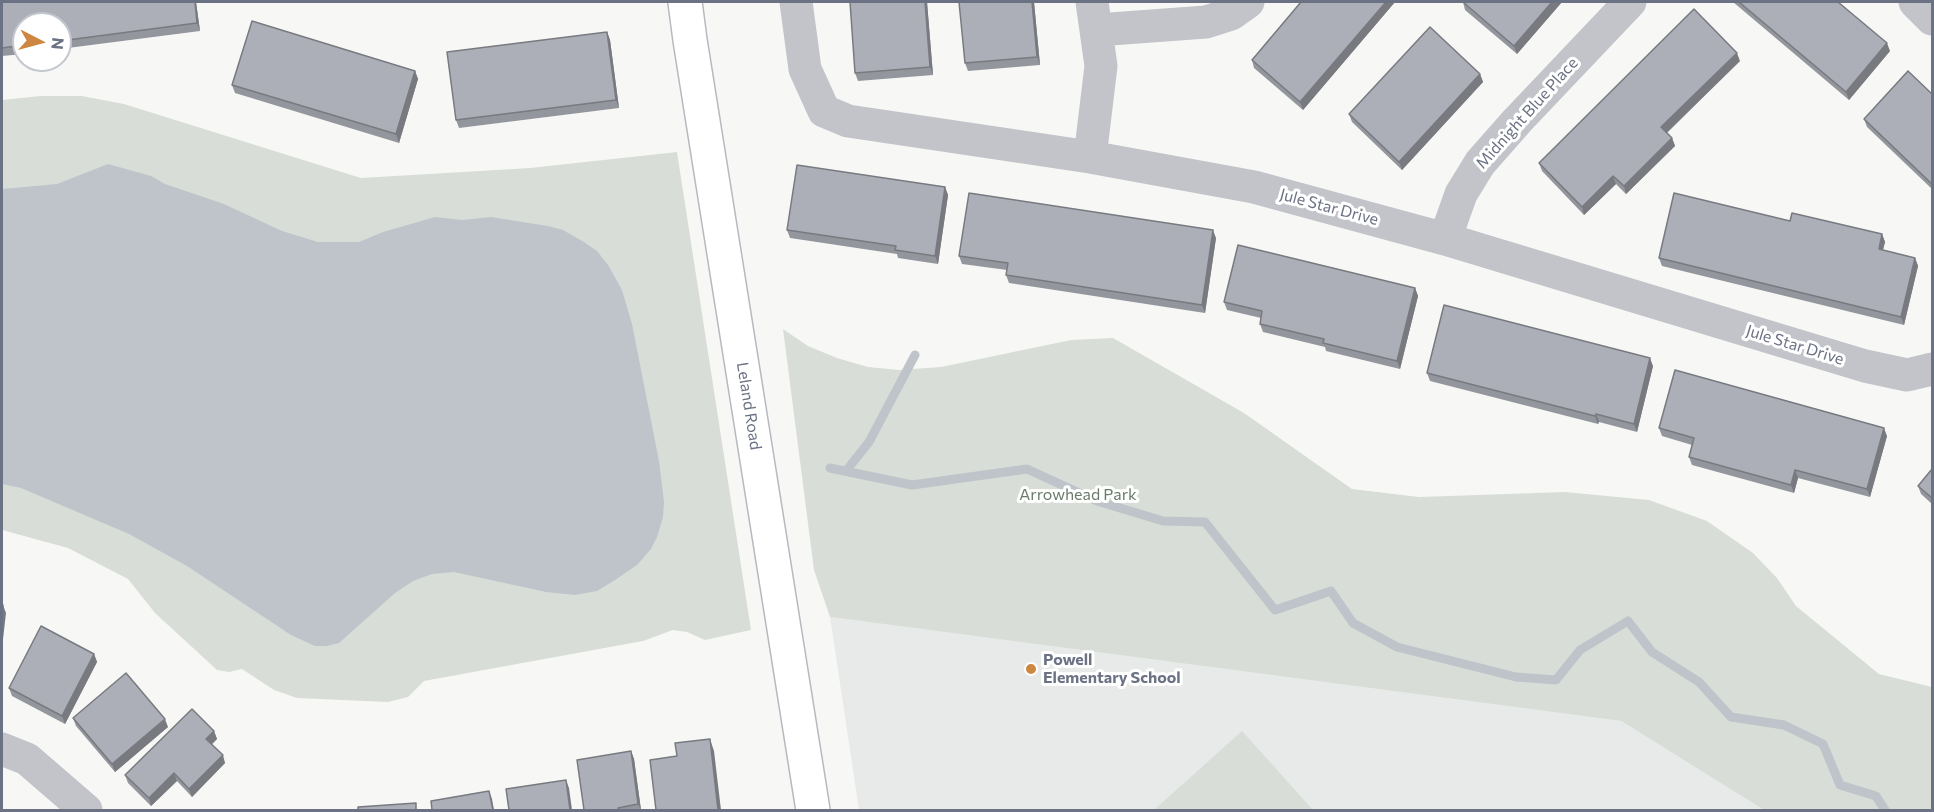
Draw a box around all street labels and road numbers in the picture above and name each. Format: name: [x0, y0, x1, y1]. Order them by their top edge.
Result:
street label: Midnight Blue Place: [1472, 53, 1582, 173]
street label: Jule Star Drive: [1278, 185, 1380, 229]
street label: Jule Star Drive: [1744, 321, 1846, 369]
street label: Leland Road: [733, 361, 765, 451]

